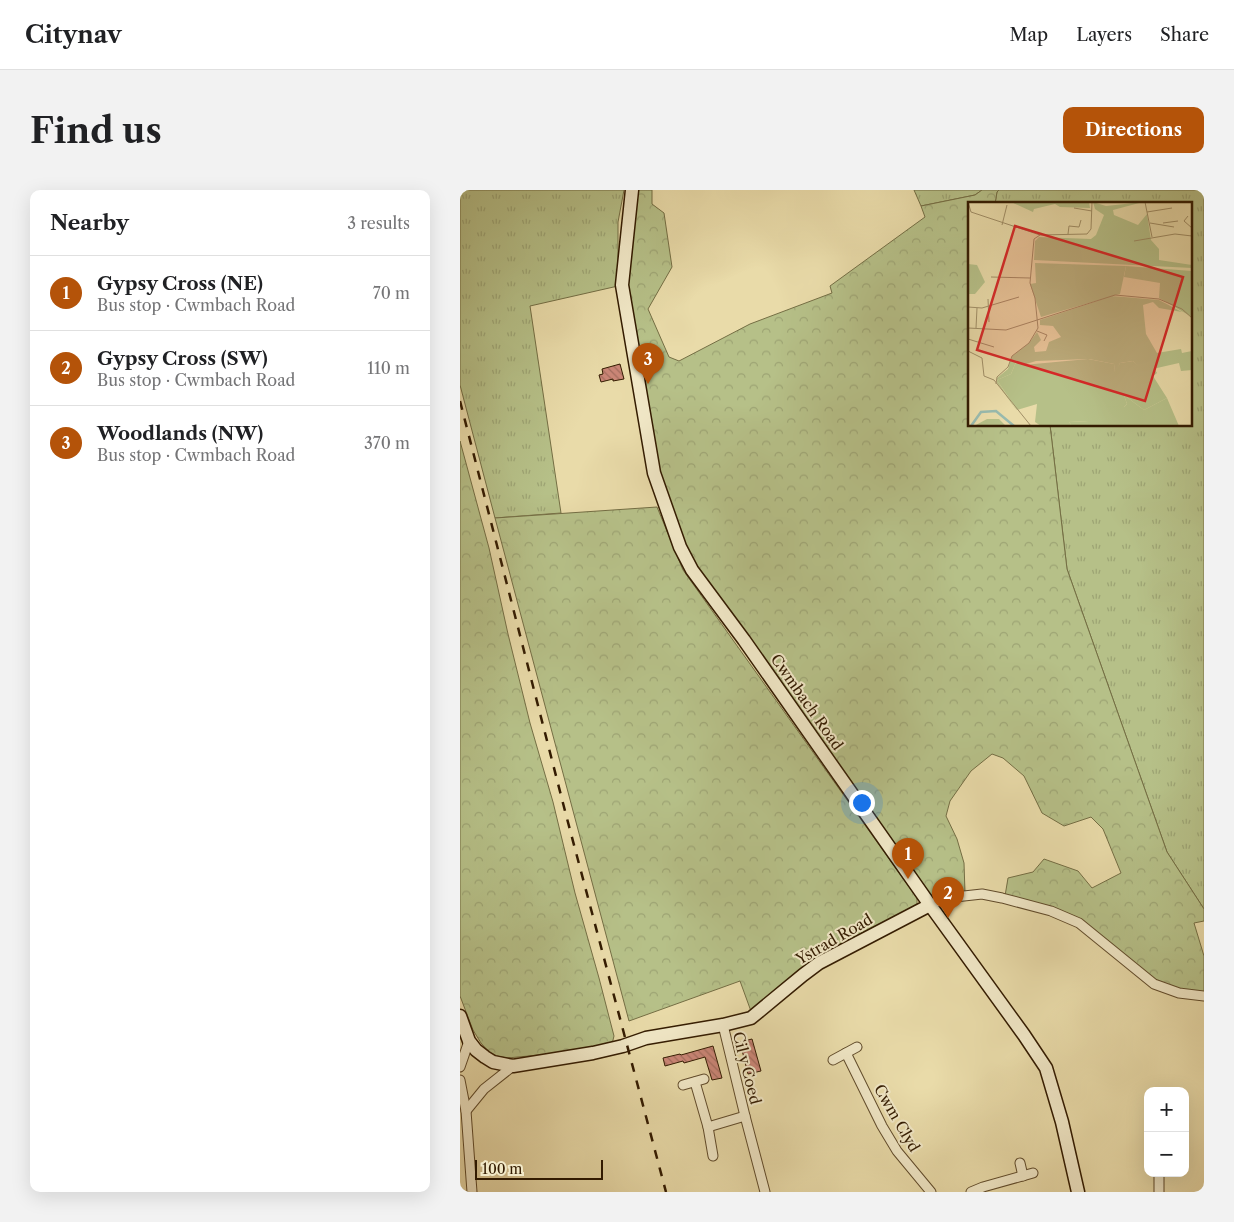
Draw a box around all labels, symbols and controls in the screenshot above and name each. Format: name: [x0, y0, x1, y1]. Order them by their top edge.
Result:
text: Citynav: [25, 20, 122, 49]
text: Map: [1010, 24, 1048, 46]
text: Layers: [1076, 24, 1132, 46]
text: Share: [1160, 24, 1209, 46]
button: Directions: [1063, 107, 1204, 153]
text: Find us: [30, 109, 162, 152]
inset map: [968, 202, 1192, 426]
text: Nearby: [50, 210, 129, 235]
text: 3 results: [347, 213, 410, 233]
text: Gypsy Cross (NE): [97, 272, 263, 295]
text: 1: [62, 283, 70, 303]
text: 70 m: [373, 283, 410, 303]
text: Bus stop · Cwmbach Road: [97, 295, 295, 315]
pin: 3: [632, 343, 664, 384]
text: Gypsy Cross (SW): [97, 347, 268, 370]
text: 2: [61, 358, 71, 378]
text: 110 m: [367, 358, 410, 378]
text: Bus stop · Cwmbach Road: [97, 370, 295, 390]
text: Woodlands (NW): [97, 422, 263, 445]
text: 3: [61, 433, 71, 453]
text: 370 m: [364, 433, 410, 453]
text: Bus stop · Cwmbach Road: [97, 445, 295, 465]
street label: Cwmbach Road: [767, 650, 847, 754]
your location: [849, 790, 875, 816]
pin: 1: [892, 838, 924, 879]
pin: 2: [932, 877, 964, 918]
street label: Ystrad Road: [791, 909, 876, 969]
street label: Cil y Coed: [729, 1030, 765, 1106]
street label: Cwm Clyd: [870, 1081, 924, 1155]
map controls: [1144, 1087, 1189, 1177]
button: +: [1144, 1087, 1189, 1132]
button: −: [1144, 1132, 1189, 1177]
scale bar: [475, 1157, 602, 1180]
text: 100 m: [482, 1160, 522, 1178]

